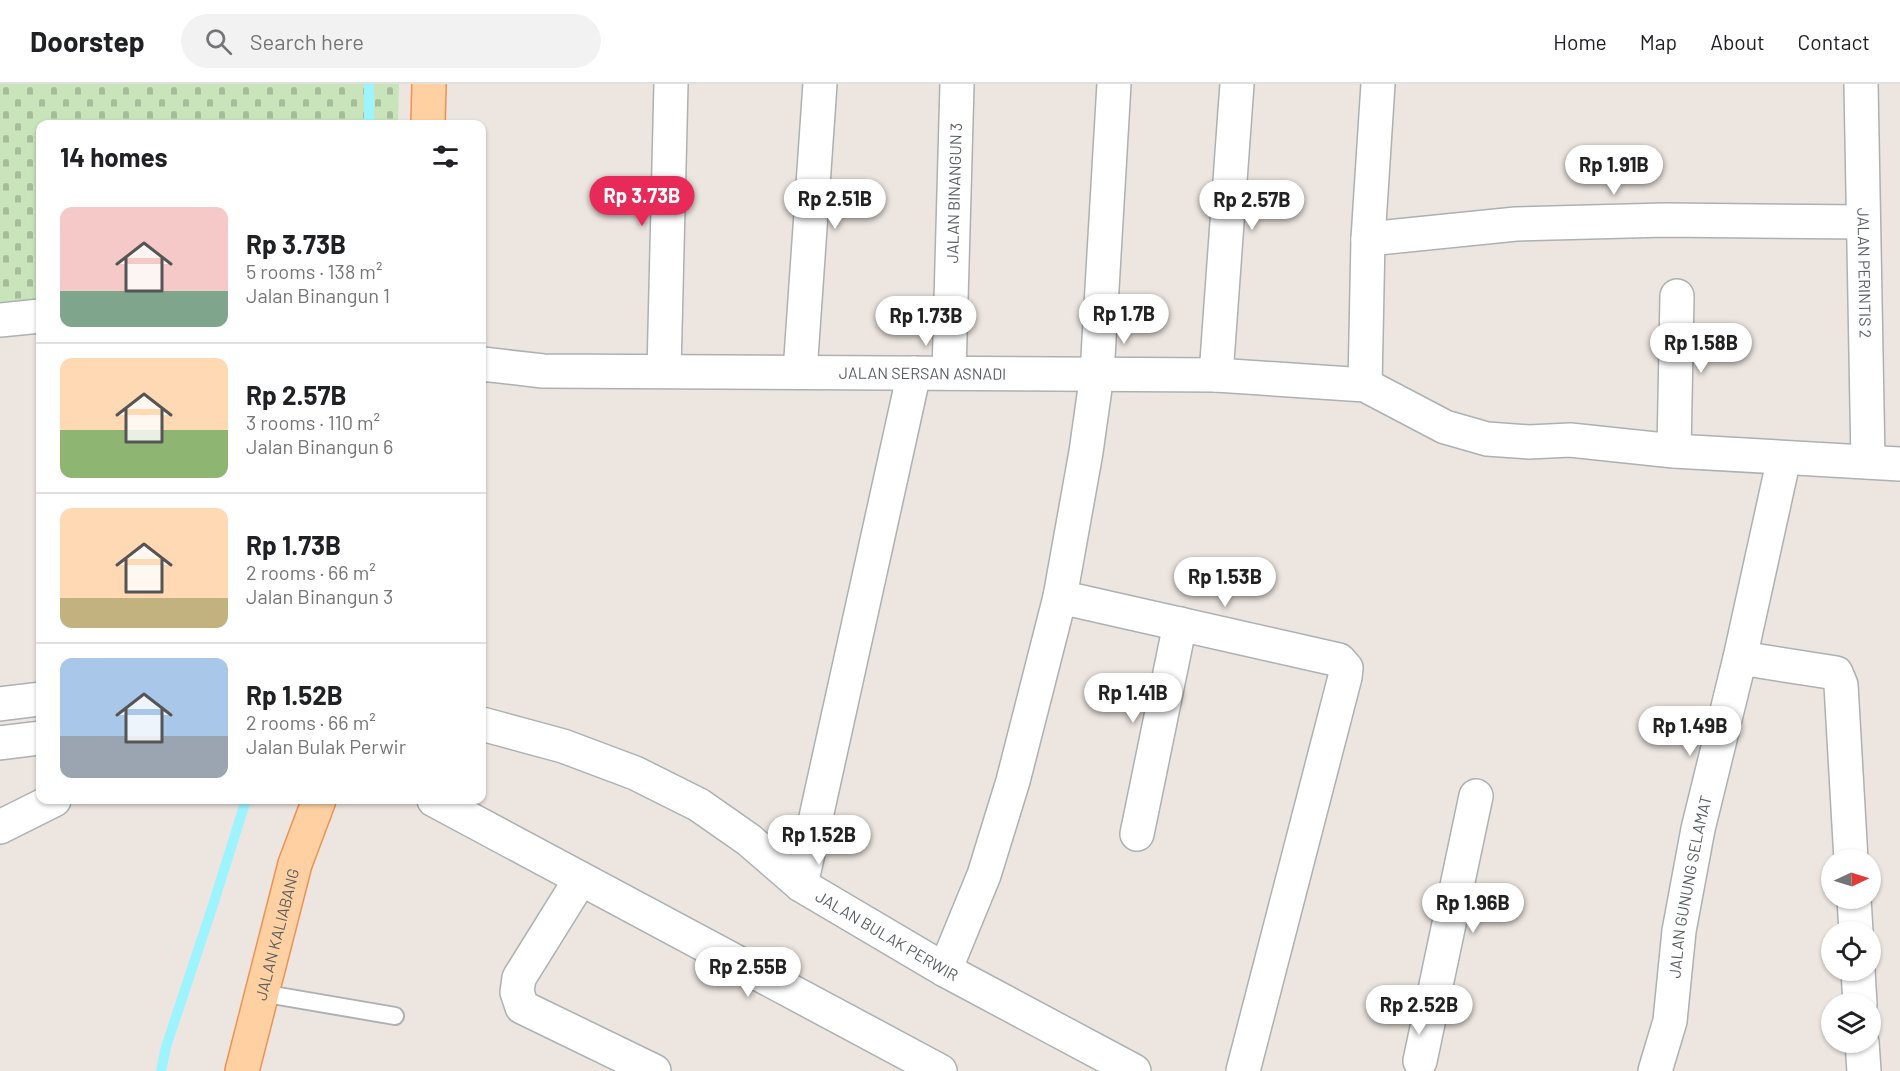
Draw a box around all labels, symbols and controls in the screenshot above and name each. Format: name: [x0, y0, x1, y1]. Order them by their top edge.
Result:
search box: [181, 14, 601, 68]
text: Doorstep: [30, 24, 145, 58]
icon: search: [202, 25, 235, 58]
text: Search here: [250, 28, 364, 54]
text: Home: [1553, 29, 1607, 54]
text: Map: [1640, 29, 1677, 54]
text: About: [1710, 29, 1765, 54]
text: Contact: [1798, 29, 1870, 54]
street label: JALAN BINANGUN 3: [942, 123, 965, 263]
icon: filters: [429, 140, 462, 173]
text: 14 homes: [60, 141, 167, 172]
pin: Rp 1.91B: [1552, 145, 1676, 196]
text: Rp 1.91B: [1579, 152, 1649, 176]
pin: Rp 3.73B: [580, 176, 704, 227]
pin: Rp 2.51B: [773, 179, 897, 230]
pin: Rp 2.57B: [1190, 180, 1314, 231]
text: Rp 3.73B: [604, 183, 680, 207]
text: Rp 2.51B: [798, 186, 872, 210]
text: Rp 2.57B: [1213, 187, 1291, 211]
street label: JALAN PERINTIS 2: [1854, 207, 1876, 338]
text: Rp 3.73B: [246, 228, 346, 259]
icon: home: [108, 231, 180, 303]
text: 5 rooms · 138 m²: [246, 259, 382, 283]
text: Jalan Binangun 1: [246, 283, 390, 307]
pin: Rp 1.7B: [1069, 294, 1179, 345]
pin: Rp 1.73B: [864, 296, 988, 347]
text: Rp 1.7B: [1093, 301, 1155, 325]
text: Rp 1.73B: [889, 303, 963, 327]
pin: Rp 1.58B: [1639, 323, 1763, 374]
text: Rp 1.58B: [1664, 330, 1738, 354]
street label: JALAN SERSAN ASNADI: [839, 363, 1006, 383]
text: Rp 2.57B: [246, 379, 347, 410]
icon: home: [108, 382, 180, 454]
text: 3 rooms · 110 m²: [246, 410, 380, 434]
text: Jalan Binangun 6: [246, 434, 393, 458]
text: Rp 1.73B: [246, 529, 341, 560]
icon: home: [108, 532, 180, 604]
pin: Rp 1.53B: [1163, 557, 1287, 608]
text: 2 rooms · 66 m²: [246, 560, 376, 584]
text: Rp 1.53B: [1188, 564, 1262, 588]
text: Jalan Binangun 3: [246, 584, 393, 608]
pin: Rp 1.41B: [1071, 673, 1195, 724]
text: Rp 1.52B: [246, 679, 343, 710]
text: Rp 1.41B: [1098, 680, 1168, 704]
icon: home: [108, 682, 180, 754]
pin: Rp 1.49B: [1628, 706, 1752, 757]
text: 2 rooms · 66 m²: [246, 710, 376, 734]
text: Rp 1.49B: [1652, 713, 1728, 737]
text: Jalan Bulak Perwir: [246, 734, 406, 758]
street label: JALAN GUNUNG SELAMAT: [1664, 793, 1715, 979]
pin: Rp 1.52B: [757, 815, 881, 866]
text: Rp 1.52B: [782, 822, 856, 846]
north arrow: [1821, 849, 1881, 909]
map controls: [1821, 849, 1881, 1053]
street label: JALAN KALIABANG: [251, 866, 302, 1002]
pin: Rp 1.96B: [1411, 883, 1535, 934]
street label: JALAN BULAK PERWIR: [813, 886, 962, 984]
text: Rp 1.96B: [1436, 890, 1510, 914]
button: locate: [1821, 921, 1881, 981]
pin: Rp 2.55B: [686, 947, 810, 998]
text: Rp 2.55B: [709, 954, 787, 978]
pin: Rp 2.52B: [1357, 985, 1481, 1036]
text: Rp 2.52B: [1380, 992, 1458, 1016]
button: layers: [1821, 993, 1881, 1053]

